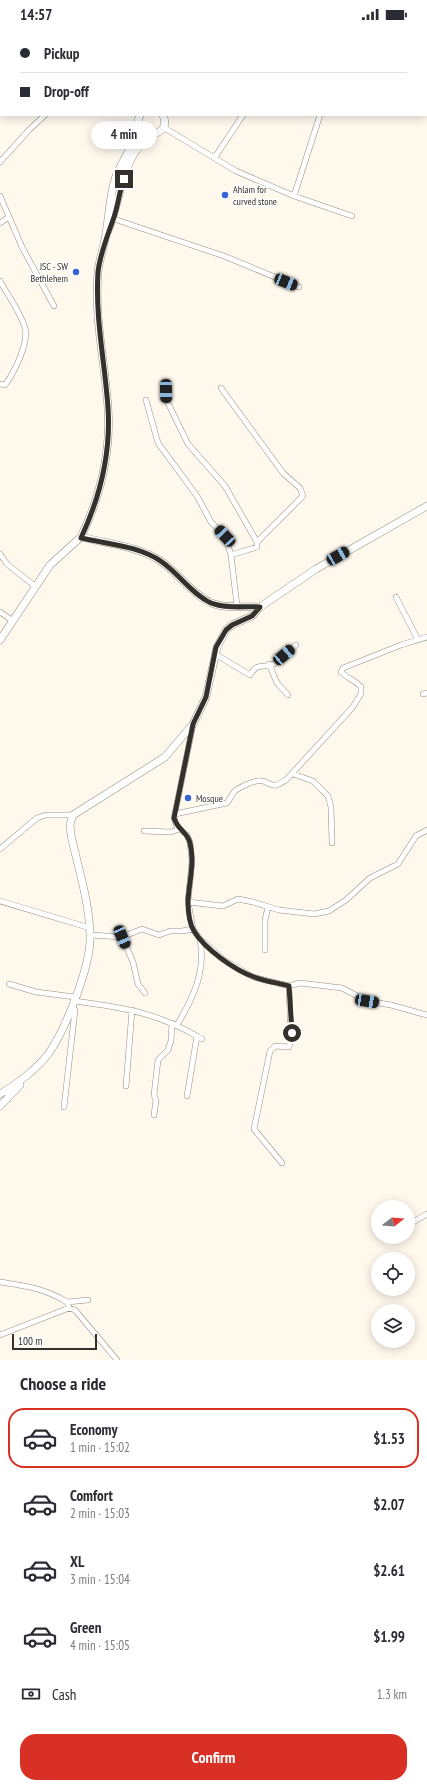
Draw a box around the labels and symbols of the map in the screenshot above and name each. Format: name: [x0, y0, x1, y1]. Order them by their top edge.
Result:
callout: 4 min: [91, 121, 157, 149]
route end: [115, 170, 133, 188]
place label: Ahlam for curved stone: [233, 183, 277, 208]
marker: Ahlam for curved stone: [220, 190, 230, 200]
place label: JSC - SW Bethlehem: [31, 260, 68, 285]
marker: JSC - SW Bethlehem: [71, 267, 81, 277]
car: [273, 272, 299, 292]
car: [160, 379, 172, 403]
car: [212, 523, 238, 549]
car: [325, 545, 351, 567]
car: [271, 643, 297, 667]
place label: Mosque: [196, 792, 223, 805]
marker: Mosque: [183, 793, 193, 803]
car: [112, 924, 132, 950]
car: [354, 993, 380, 1009]
route start: [283, 1024, 301, 1042]
north arrow: [371, 1200, 415, 1244]
scale bar: [12, 1332, 97, 1351]

